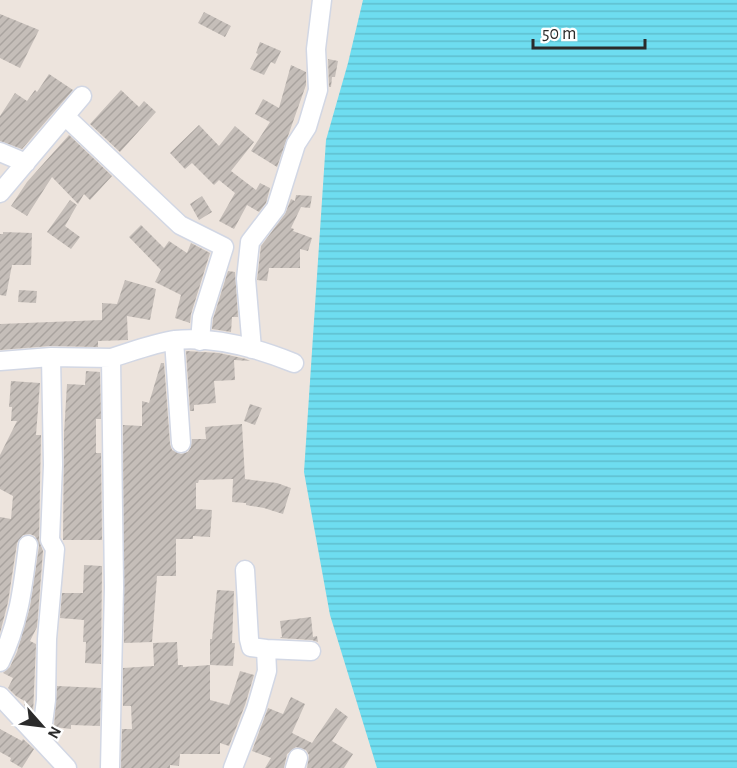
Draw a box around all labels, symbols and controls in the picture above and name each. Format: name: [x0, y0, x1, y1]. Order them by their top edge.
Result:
scale bar: [533, 12, 646, 50]
text: 50 m: [542, 25, 576, 43]
north arrow: [12, 696, 72, 756]
text: N: [45, 724, 64, 741]

